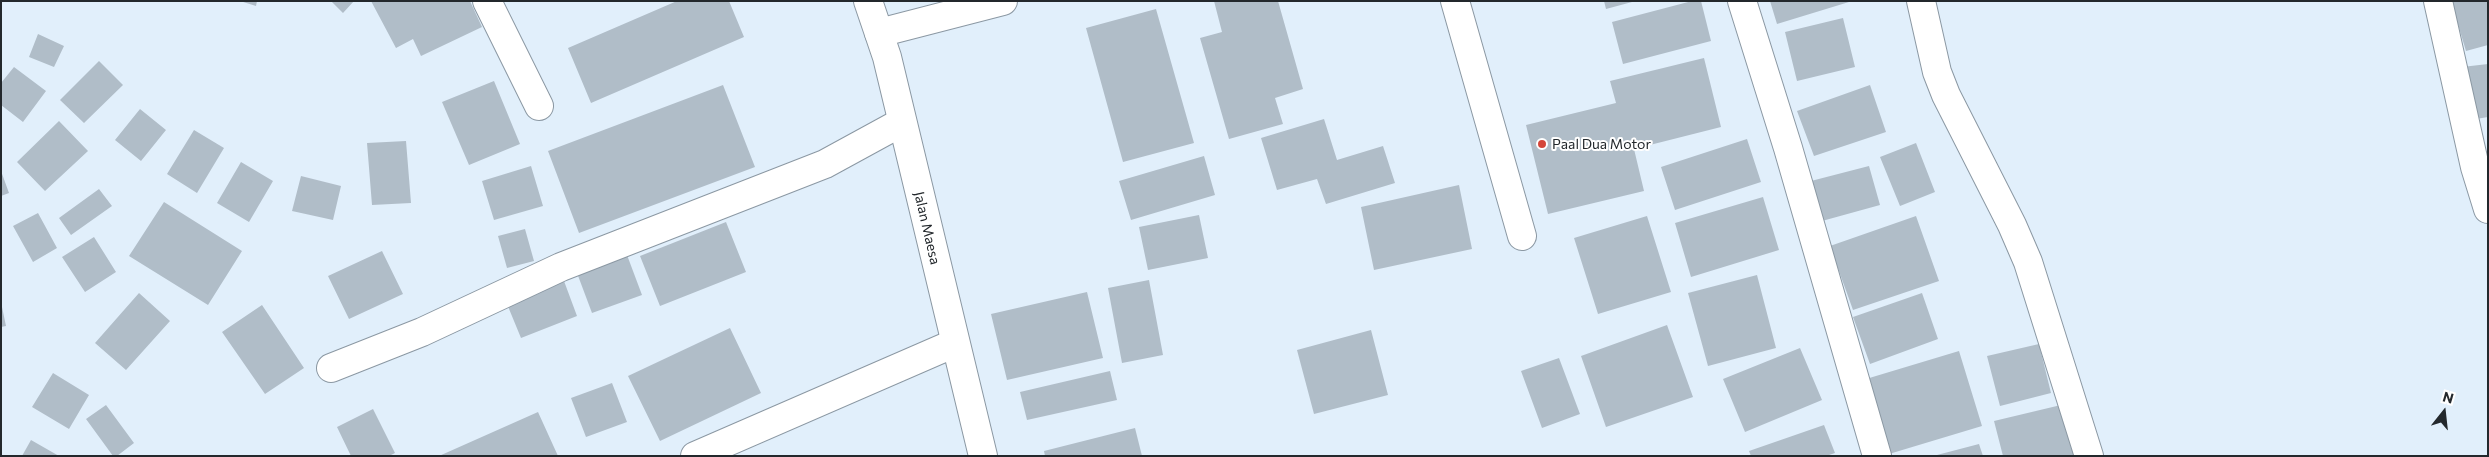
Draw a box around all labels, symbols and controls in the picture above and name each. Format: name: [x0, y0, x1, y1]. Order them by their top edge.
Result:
place label: Paal Dua Motor: [1552, 136, 1651, 152]
marker: Paal Dua Motor: [1536, 138, 1548, 150]
street label: Jalan Maesa: [910, 190, 944, 266]
north arrow: [2419, 387, 2469, 437]
text: N: [2441, 387, 2456, 407]

